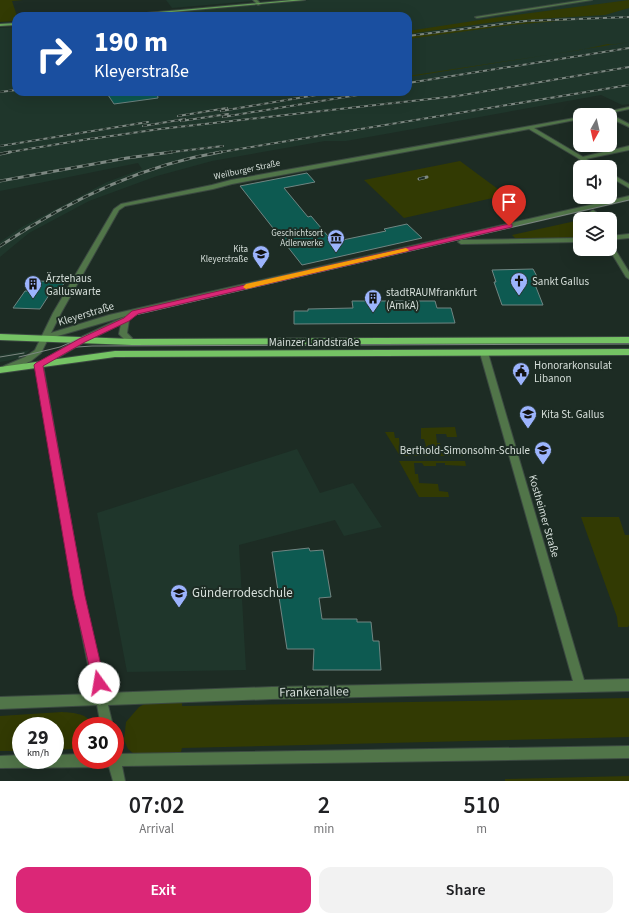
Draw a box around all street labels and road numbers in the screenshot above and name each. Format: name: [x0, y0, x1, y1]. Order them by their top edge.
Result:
street label: Weilburger Straße: [213, 157, 282, 183]
street label: Kleyerstraße: [56, 298, 116, 330]
street label: Mainzer Landstraße: [269, 335, 360, 350]
street label: Kostheimer Straße: [525, 473, 563, 560]
street label: Frankenallee: [279, 682, 349, 702]

